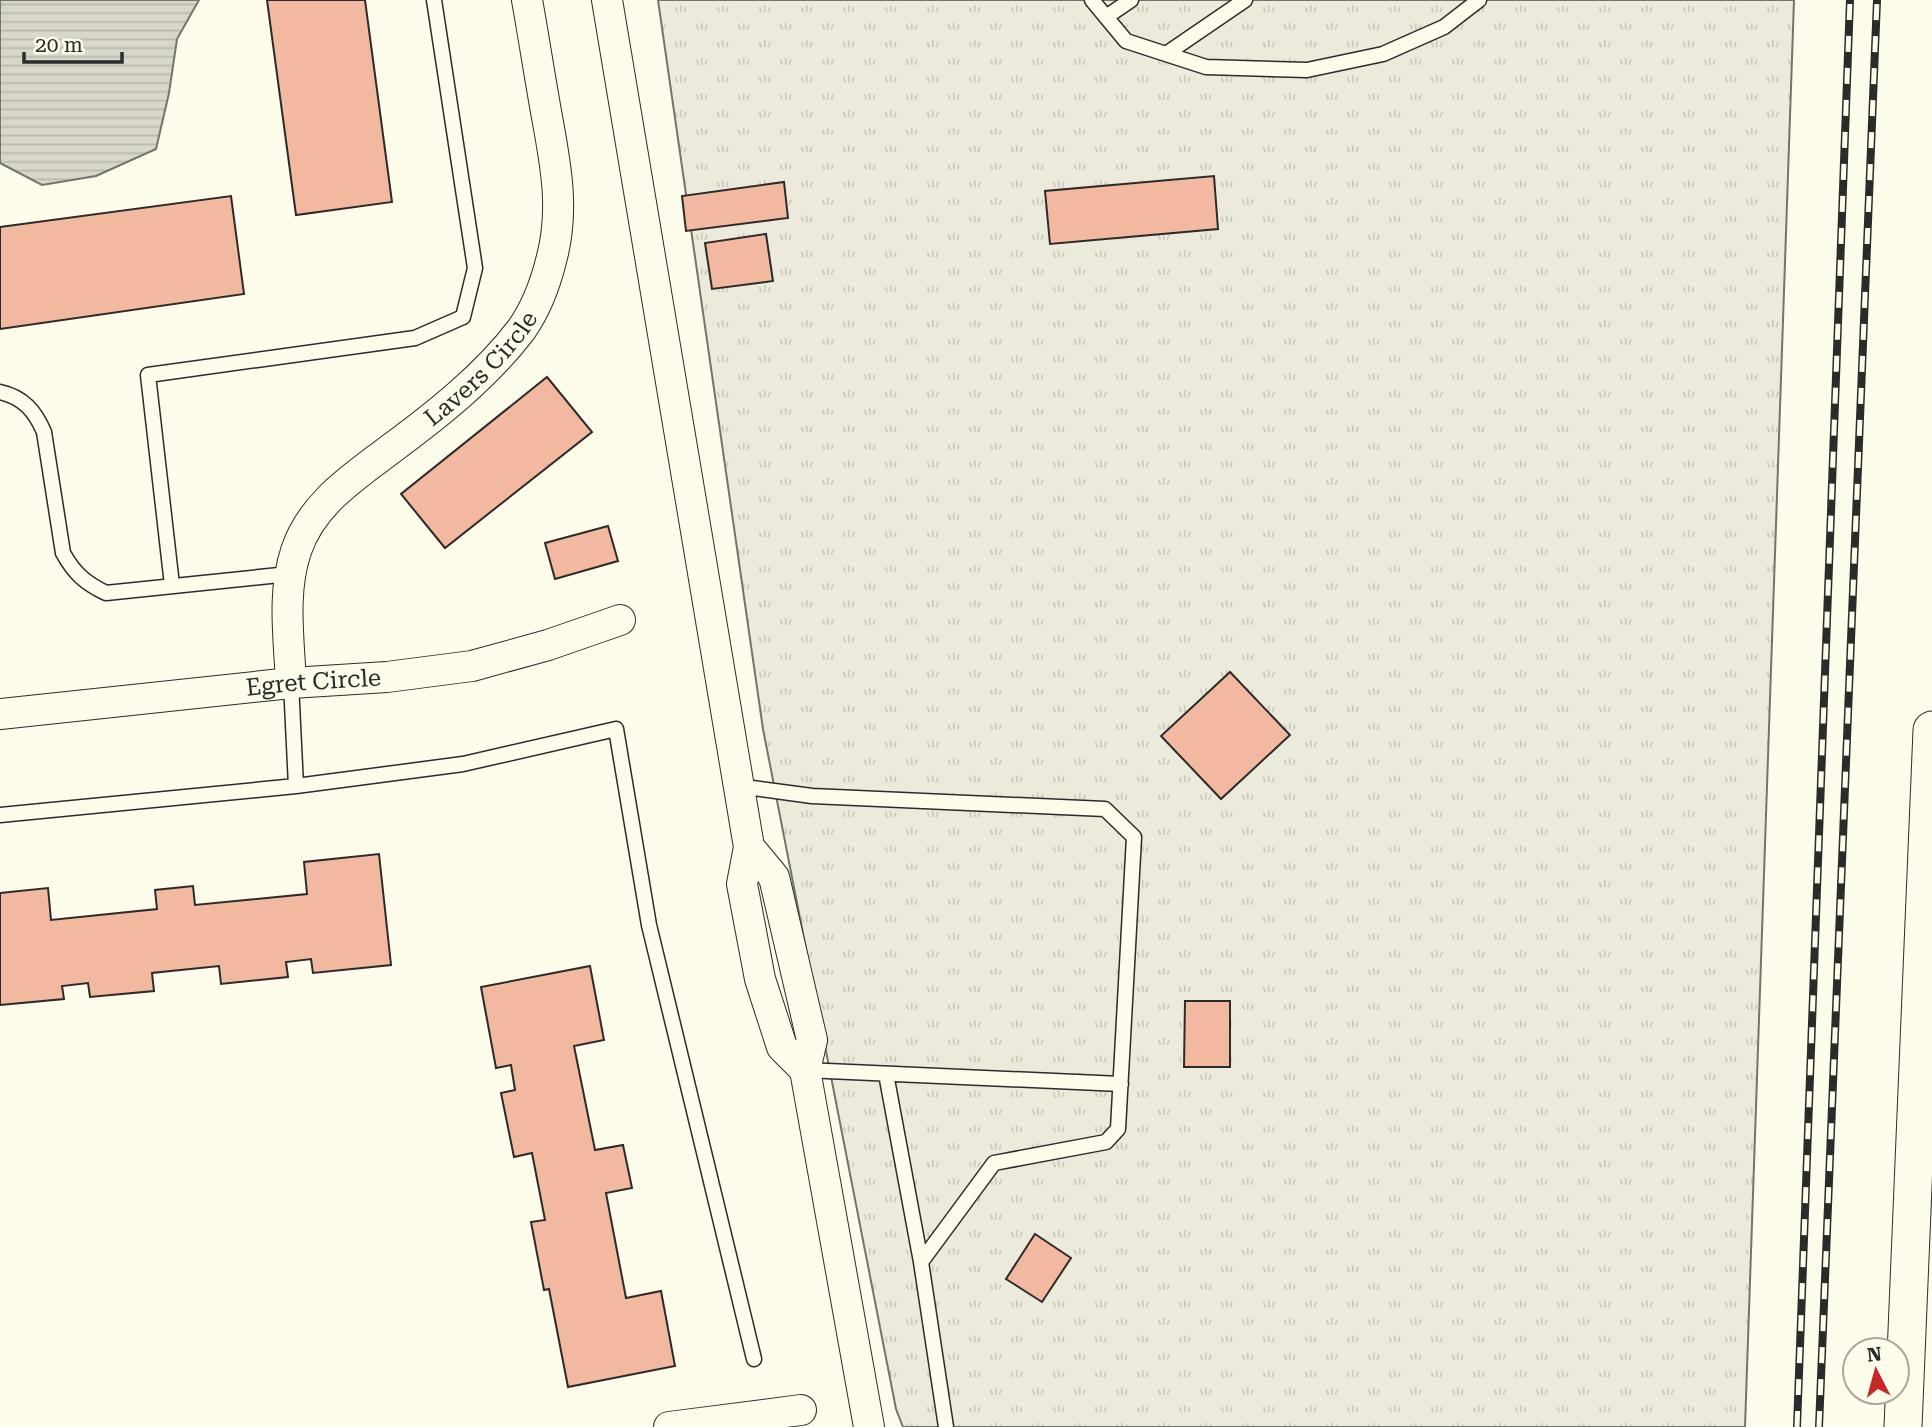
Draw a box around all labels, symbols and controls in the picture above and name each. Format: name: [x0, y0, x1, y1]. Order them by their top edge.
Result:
scale bar: [24, 21, 122, 65]
text: 20 m: [35, 33, 83, 57]
street label: Lavers Circle: [419, 306, 543, 432]
street label: Egret Circle: [244, 663, 382, 702]
north arrow: [1841, 1336, 1911, 1406]
text: N: [1866, 1342, 1883, 1367]

